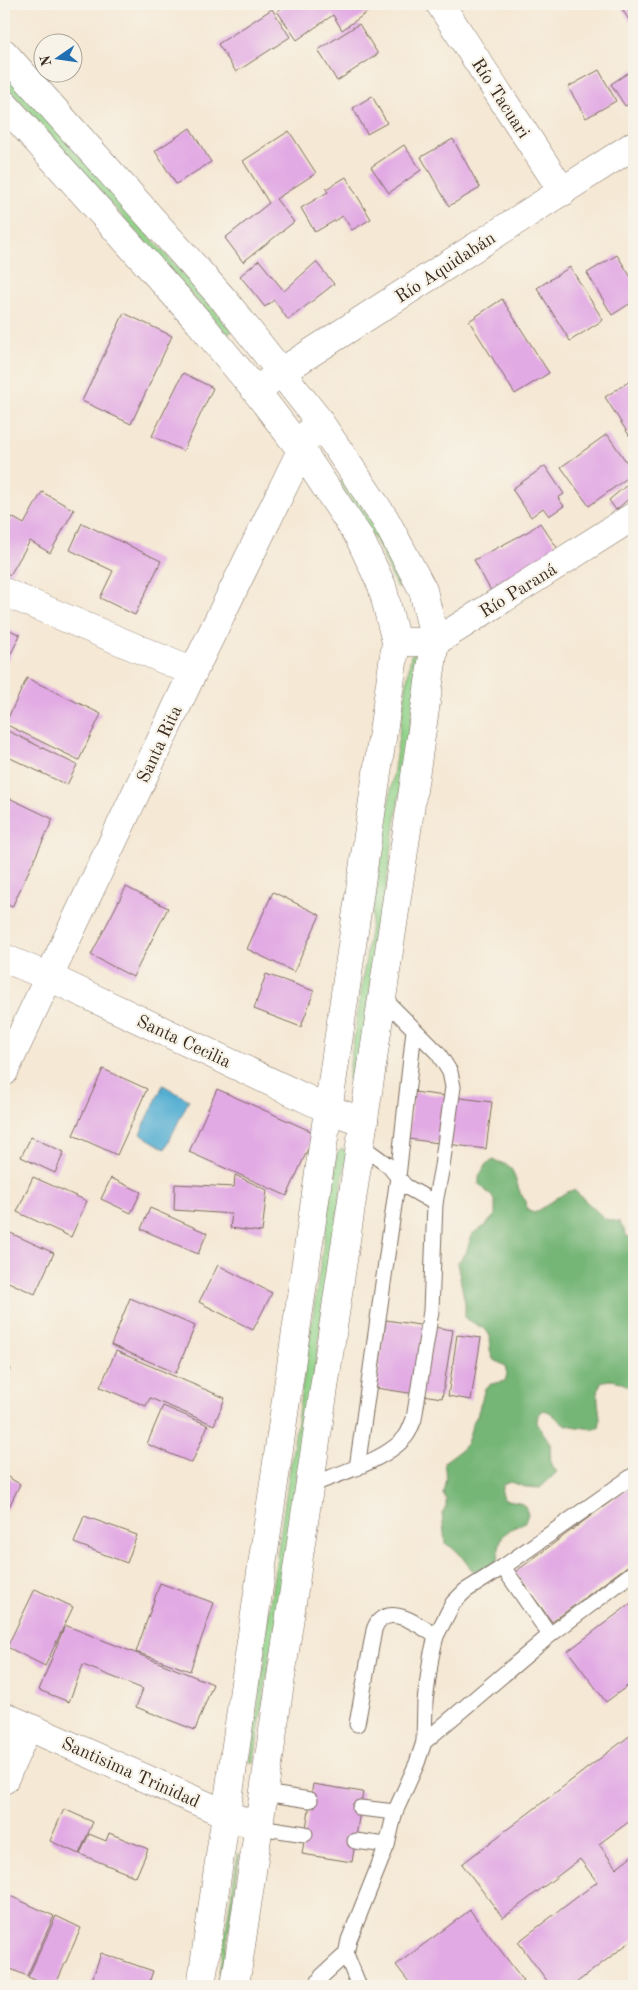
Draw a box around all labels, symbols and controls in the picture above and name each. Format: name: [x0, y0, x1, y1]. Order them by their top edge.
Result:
north arrow: [32, 32, 82, 82]
text: N: [38, 54, 54, 67]
street label: Río Tacuari: [468, 55, 533, 142]
street label: Río Aquidabán: [392, 229, 499, 307]
street label: Río Paraná: [477, 560, 560, 622]
street label: Santa Rita: [134, 703, 186, 786]
street label: Santa Cecilia: [134, 1012, 234, 1072]
street label: Santisima Trinidad: [59, 1734, 202, 1811]

